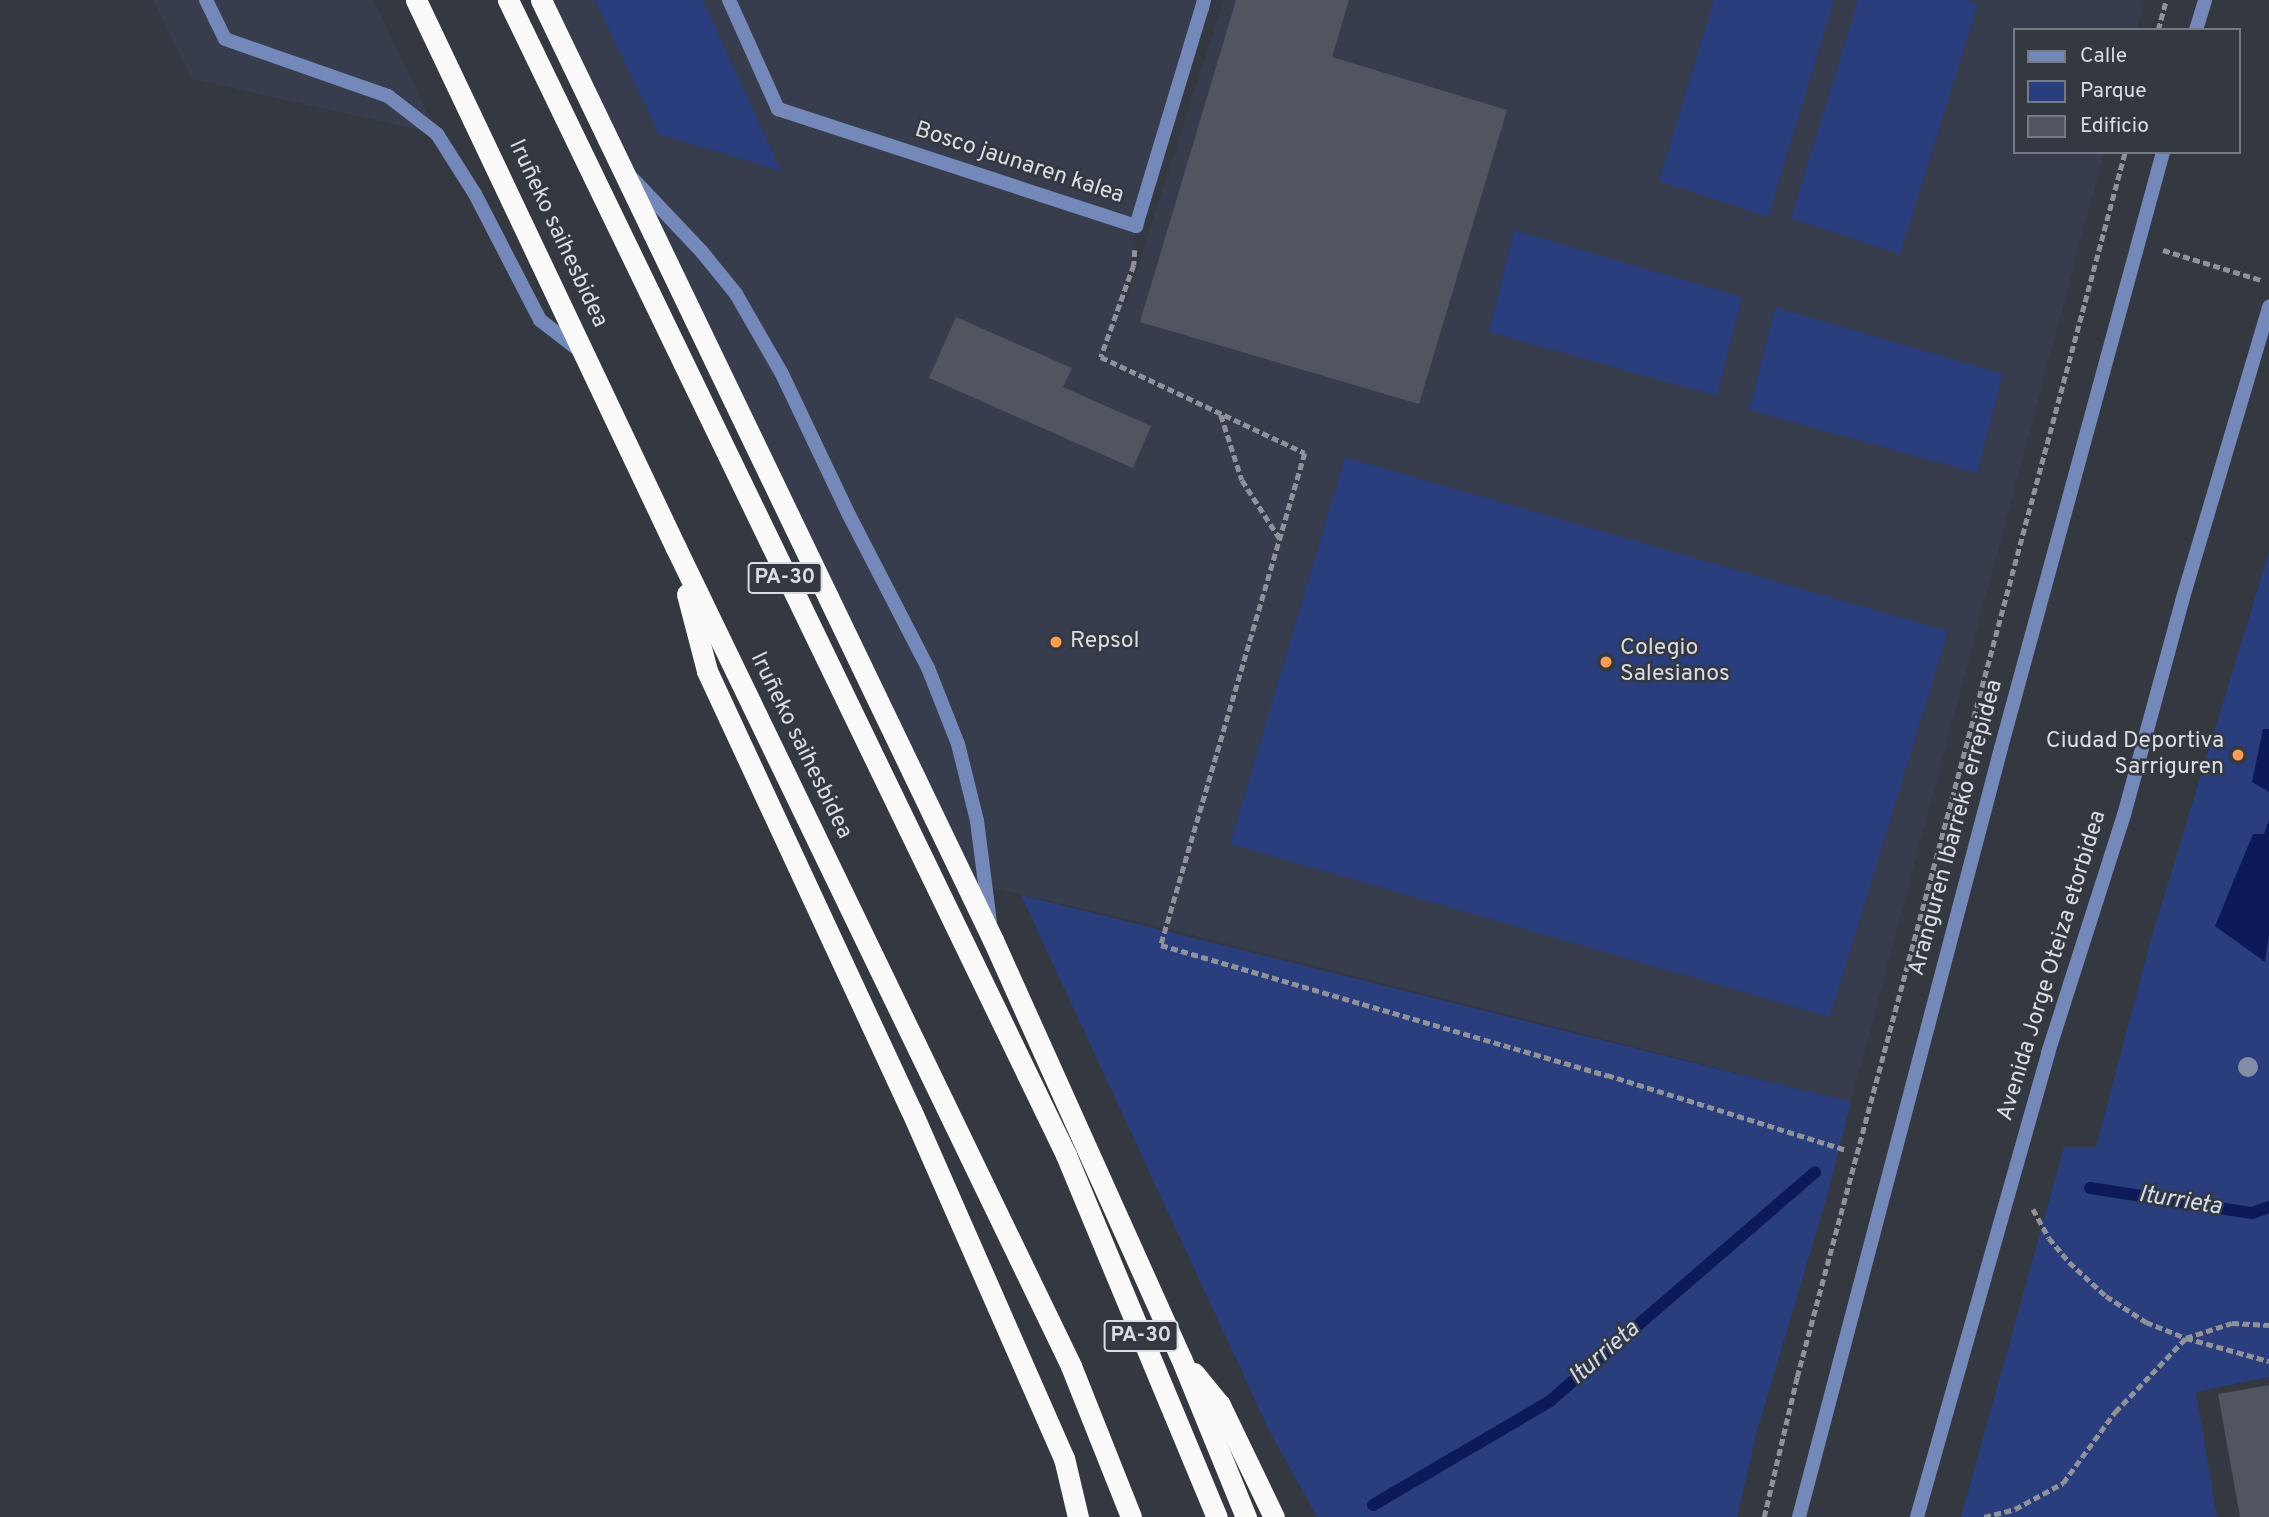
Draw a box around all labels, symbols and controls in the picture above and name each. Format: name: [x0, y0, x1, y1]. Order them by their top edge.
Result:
legend: [2014, 28, 2241, 154]
text: Calle: [2080, 43, 2127, 70]
text: Parque: [2080, 78, 2147, 105]
text: Edificio: [2080, 113, 2149, 140]
street label: Bosco jaunaren kalea: [911, 117, 1127, 211]
street label: Iruñeko saihesbidea: [501, 136, 613, 332]
road number: PA-30: [746, 560, 824, 596]
place label: Repsol: [1070, 628, 1140, 656]
marker: Repsol: [1048, 634, 1064, 650]
place label: Colegio Salesianos: [1620, 635, 1730, 689]
street label: Iruñeko saihesbidea: [743, 648, 857, 844]
marker: Colegio Salesianos: [1598, 654, 1614, 670]
street label: Aranguren Ibarreko errepidea: [1904, 677, 2010, 979]
place label: Ciudad Deportiva Sarriguren: [2046, 728, 2224, 782]
marker: Ciudad Deportiva Sarriguren: [2230, 747, 2246, 763]
street label: Avenida Jorge Oteiza etorbidea: [1993, 808, 2113, 1124]
water label: Iturrieta: [2136, 1181, 2224, 1223]
water label: Iturrieta: [1564, 1316, 1646, 1392]
road number: PA-30: [1102, 1318, 1180, 1354]

